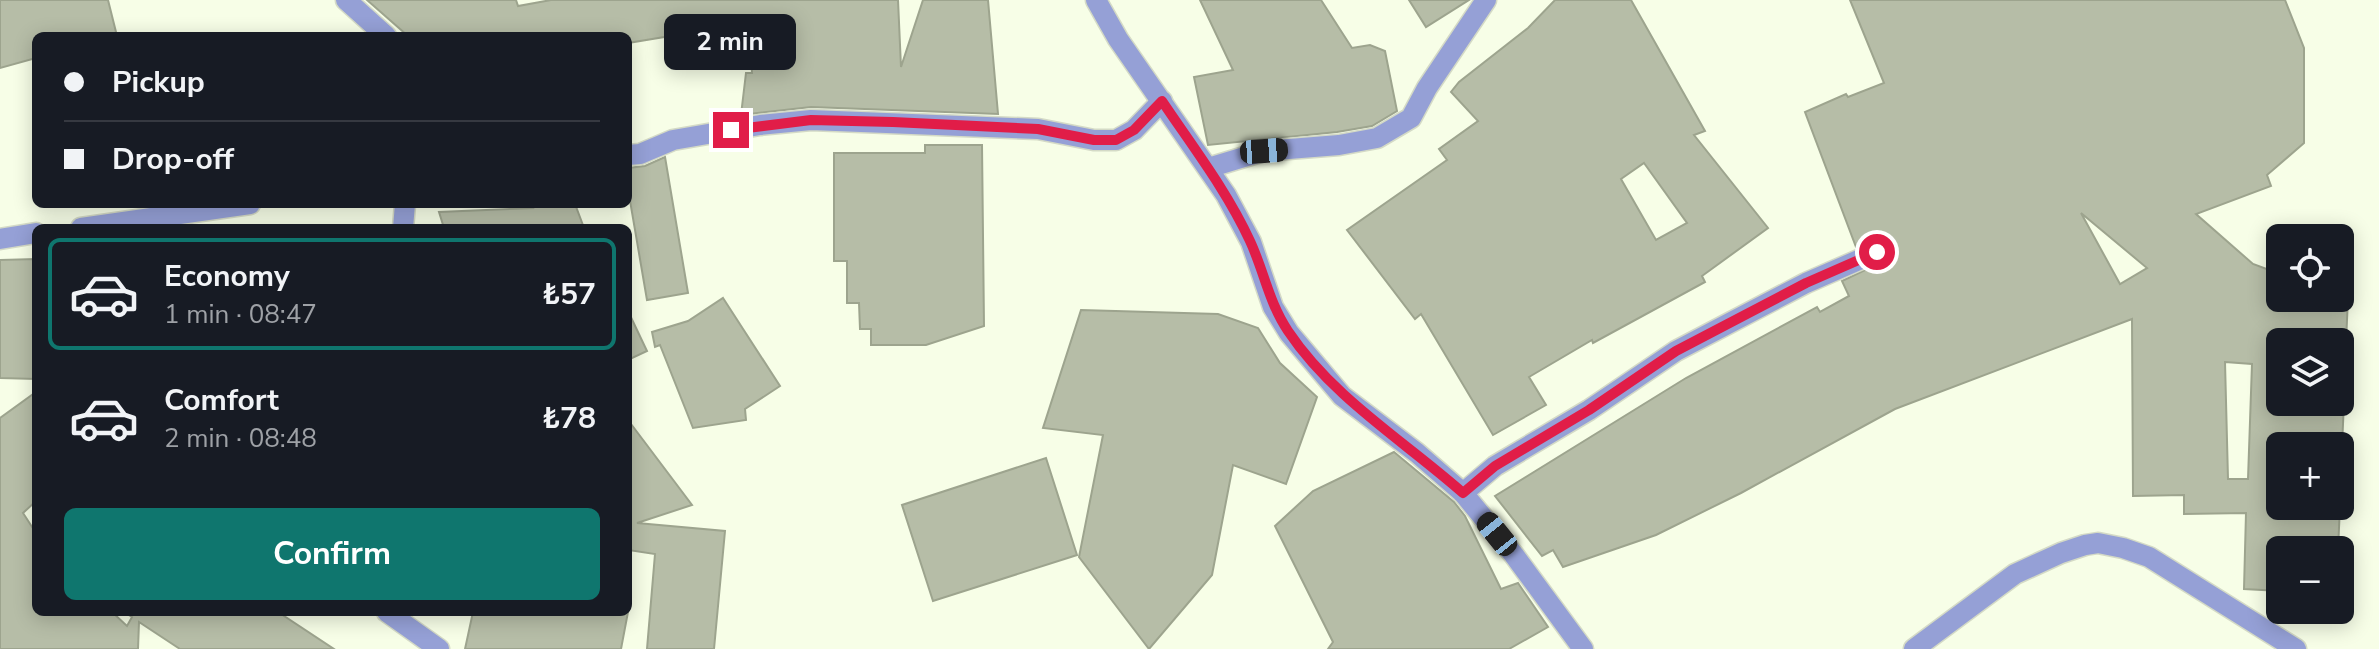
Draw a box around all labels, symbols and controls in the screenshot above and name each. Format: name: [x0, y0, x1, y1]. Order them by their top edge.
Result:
callout: 2 min: [665, 14, 797, 70]
text: 2 min: [696, 24, 764, 59]
text: Pickup: [112, 62, 205, 103]
route end: [713, 112, 749, 148]
car: [1239, 137, 1289, 165]
text: Drop-off: [112, 139, 234, 180]
map controls: [2266, 224, 2354, 624]
button: locate: [2266, 224, 2354, 312]
route start: [1859, 234, 1895, 270]
text: Economy: [164, 256, 290, 297]
icon: car: [68, 258, 140, 330]
text: ₺57: [542, 274, 596, 315]
text: 1 min · 08:47: [164, 297, 317, 332]
button: layers: [2266, 328, 2354, 416]
text: Comfort: [164, 380, 279, 421]
icon: car: [68, 382, 140, 454]
text: ₺78: [542, 398, 596, 439]
text: 2 min · 08:48: [164, 421, 317, 456]
button: +: [2266, 432, 2354, 520]
button: Confirm: [64, 508, 600, 600]
car: [1473, 508, 1521, 560]
button: −: [2266, 536, 2354, 624]

